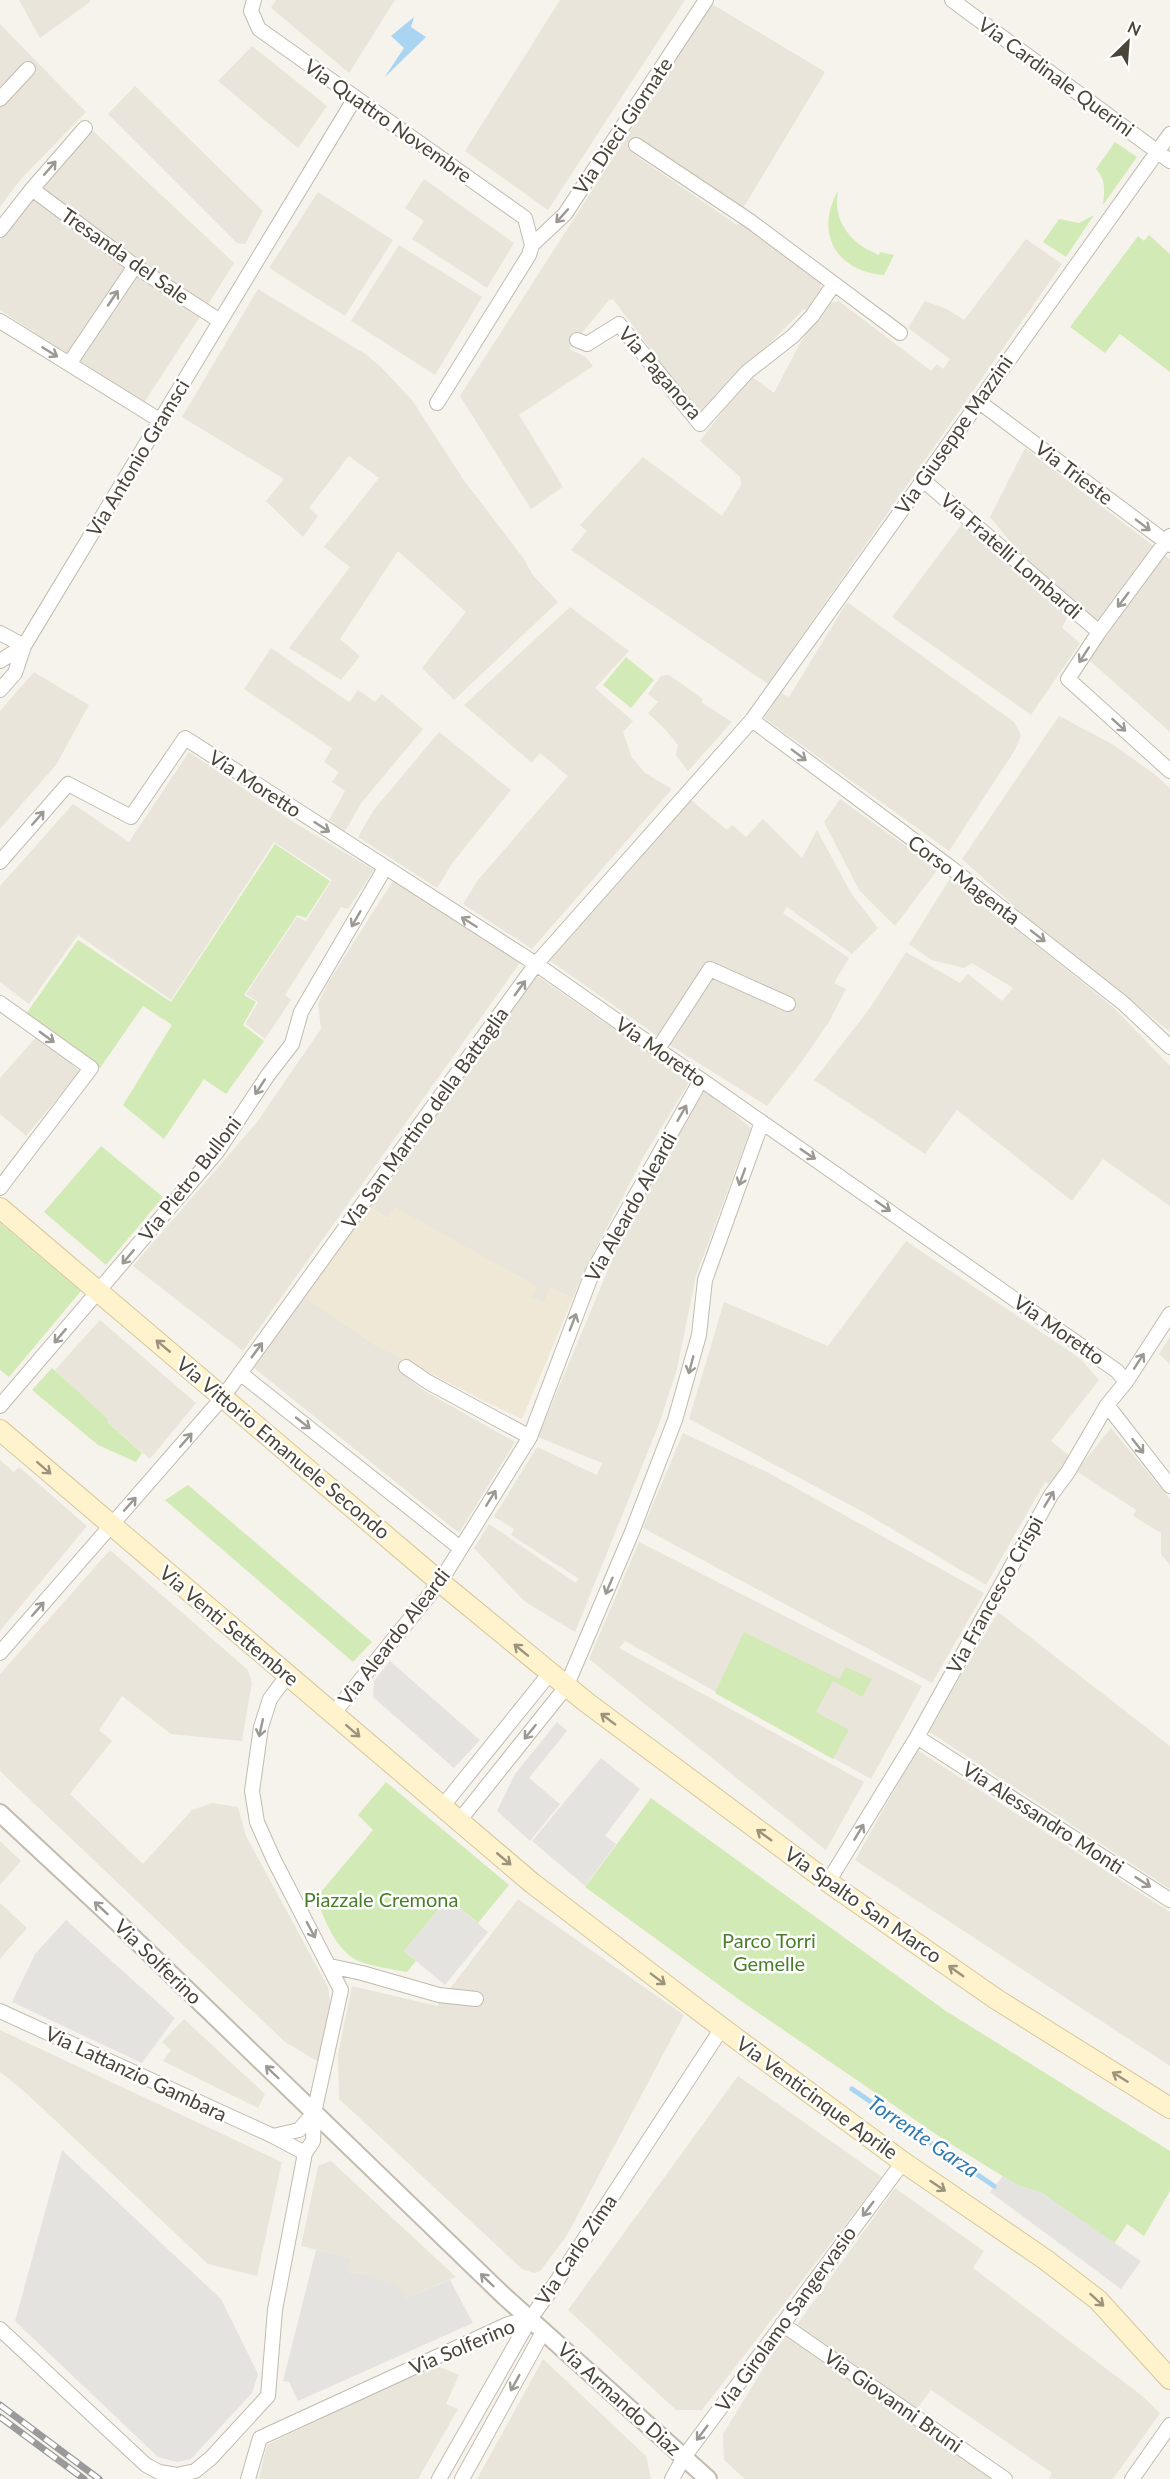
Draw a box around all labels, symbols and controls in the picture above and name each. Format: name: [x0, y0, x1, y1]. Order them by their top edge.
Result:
street label: Via Cardinale Querini: [974, 12, 1139, 141]
north arrow: [1098, 12, 1158, 72]
text: N: [1125, 17, 1144, 39]
street label: Via Dieci Giornate: [568, 52, 677, 198]
street label: Via Quattro Novembre: [300, 53, 477, 187]
one-way arrow: [43, 161, 57, 176]
street label: Tresanda del Sale: [57, 202, 194, 308]
one-way arrow: [555, 208, 569, 223]
one-way arrow: [107, 290, 119, 307]
street label: Via Paganora: [614, 321, 708, 424]
one-way arrow: [41, 347, 58, 359]
street label: Via Giuseppe Mazzini: [889, 350, 1017, 518]
street label: Via Antonio Gramsci: [81, 375, 194, 540]
street label: Via Trieste: [1031, 435, 1118, 509]
street label: Via Fratelli Lombardi: [936, 487, 1087, 623]
one-way arrow: [1134, 518, 1150, 531]
one-way arrow: [1117, 591, 1129, 607]
one-way arrow: [1078, 647, 1090, 663]
one-way arrow: [1111, 718, 1126, 732]
street label: Via Moretto: [205, 744, 306, 822]
one-way arrow: [790, 749, 806, 761]
one-way arrow: [32, 810, 45, 826]
one-way arrow: [313, 821, 329, 833]
street label: Corso Magenta: [904, 829, 1025, 929]
one-way arrow: [350, 910, 362, 927]
one-way arrow: [461, 915, 478, 927]
one-way arrow: [1030, 930, 1046, 943]
one-way arrow: [513, 980, 526, 996]
street label: Via San Martino della Battaglia: [336, 1002, 513, 1233]
street label: Via Moretto: [612, 1011, 712, 1091]
one-way arrow: [39, 1031, 55, 1043]
one-way arrow: [253, 1078, 265, 1095]
one-way arrow: [677, 1105, 689, 1122]
street label: Via Pietro Bulloni: [133, 1111, 245, 1246]
street label: Via Aleardo Aleardi: [579, 1128, 681, 1285]
one-way arrow: [800, 1148, 816, 1160]
one-way arrow: [736, 1168, 747, 1186]
one-way arrow: [874, 1200, 890, 1212]
one-way arrow: [121, 1249, 134, 1265]
street label: Via Moretto: [1010, 1289, 1110, 1369]
one-way arrow: [568, 1314, 579, 1332]
one-way arrow: [54, 1328, 67, 1344]
one-way arrow: [155, 1339, 171, 1352]
one-way arrow: [251, 1342, 264, 1358]
street label: Via Vittorio Emanuele Secondo: [172, 1351, 395, 1544]
one-way arrow: [1133, 1352, 1146, 1369]
one-way arrow: [684, 1355, 696, 1374]
one-way arrow: [295, 1416, 311, 1429]
one-way arrow: [180, 1432, 193, 1448]
one-way arrow: [1132, 1438, 1145, 1454]
one-way arrow: [36, 1462, 52, 1475]
one-way arrow: [485, 1490, 497, 1507]
one-way arrow: [1044, 1491, 1056, 1508]
one-way arrow: [123, 1497, 137, 1512]
street label: Via Francesco Crispi: [941, 1511, 1047, 1678]
street label: Via Venti Settembre: [155, 1560, 304, 1690]
street label: Via Aleardo Aleardi: [332, 1563, 454, 1710]
one-way arrow: [603, 1576, 614, 1595]
one-way arrow: [31, 1602, 45, 1617]
one-way arrow: [513, 1643, 529, 1656]
one-way arrow: [600, 1712, 616, 1725]
one-way arrow: [255, 1718, 267, 1737]
one-way arrow: [345, 1724, 361, 1737]
one-way arrow: [524, 1724, 537, 1740]
street label: Via Alessandro Monti: [958, 1756, 1129, 1878]
one-way arrow: [853, 1824, 865, 1841]
one-way arrow: [757, 1829, 773, 1841]
street label: Via Spalto San Marco: [780, 1841, 947, 1967]
one-way arrow: [496, 1853, 512, 1866]
one-way arrow: [1134, 1876, 1150, 1888]
park label: Piazzale Cremona: [304, 1887, 458, 1911]
one-way arrow: [94, 1901, 109, 1915]
street label: Via Solferino: [110, 1914, 207, 2009]
one-way arrow: [305, 1921, 317, 1938]
park label: Parco Torri Gemelle: [722, 1928, 816, 1975]
one-way arrow: [949, 1965, 965, 1977]
one-way arrow: [649, 1972, 665, 1985]
street label: Via Lattanzio Gambara: [42, 2020, 231, 2126]
street label: Via Venticinque Aprile: [732, 2031, 903, 2164]
one-way arrow: [264, 2065, 279, 2079]
one-way arrow: [1112, 2070, 1129, 2083]
water label: Torrente Garza: [863, 2089, 984, 2182]
one-way arrow: [930, 2180, 946, 2192]
street label: Via Carlo Zima: [529, 2190, 621, 2309]
one-way arrow: [862, 2200, 874, 2216]
street label: Via Girolamo Sangervasio: [710, 2221, 861, 2416]
one-way arrow: [479, 2272, 494, 2287]
one-way arrow: [1089, 2293, 1104, 2307]
street label: Via Solferino: [405, 2313, 518, 2379]
street label: Via Armando Diaz: [553, 2337, 686, 2460]
street label: Via Giovanni Bruni: [820, 2344, 967, 2457]
one-way arrow: [509, 2374, 521, 2391]
one-way arrow: [696, 2424, 708, 2440]

